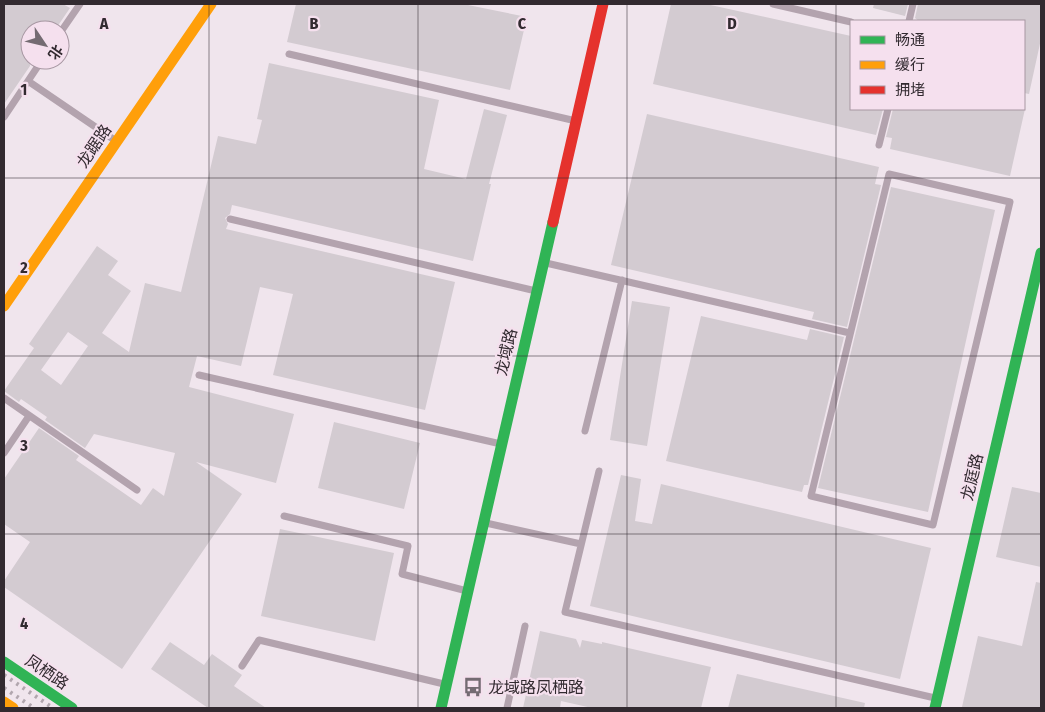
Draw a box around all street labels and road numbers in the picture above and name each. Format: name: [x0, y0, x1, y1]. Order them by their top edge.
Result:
street label: 龙踞路: [73, 121, 115, 171]
street label: 龙域路: [491, 326, 521, 378]
street label: 龙庭路: [957, 451, 987, 503]
street label: 凤栖路: [22, 651, 72, 693]

